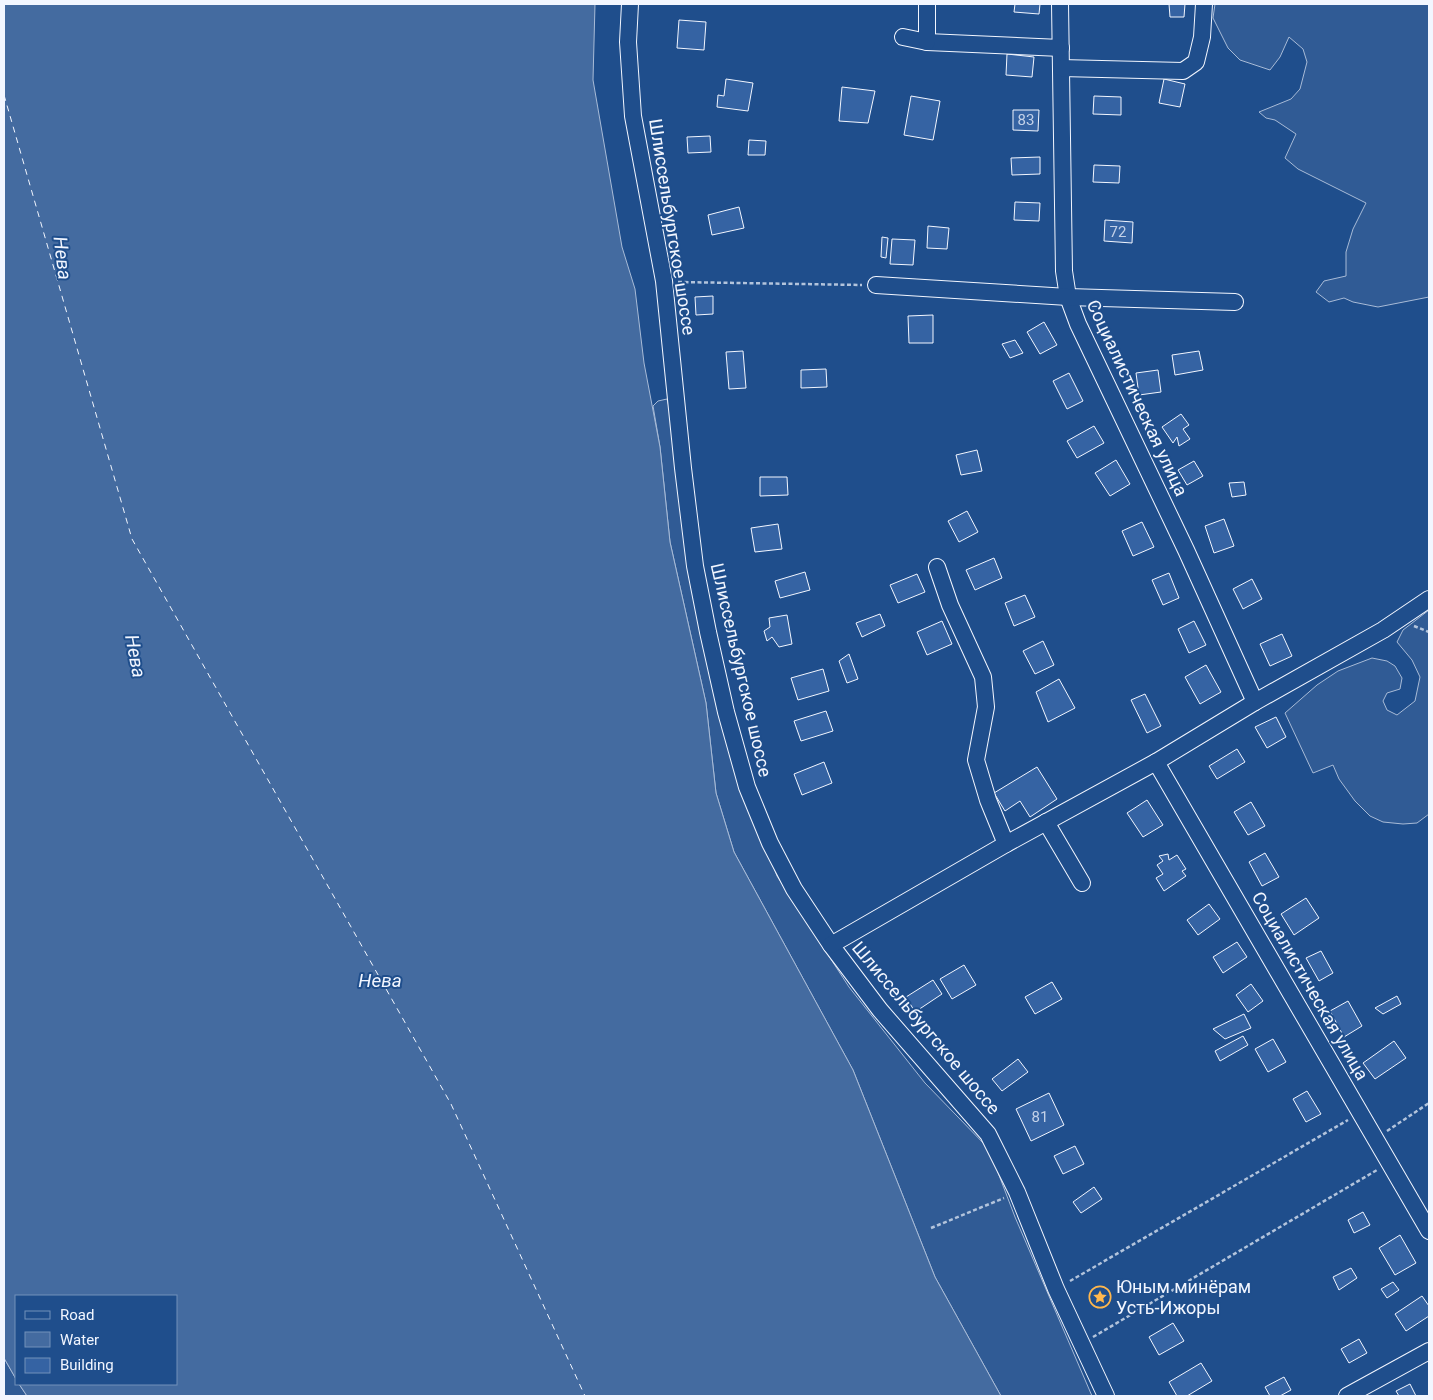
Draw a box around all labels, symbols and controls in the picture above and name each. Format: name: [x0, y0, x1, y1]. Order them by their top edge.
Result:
house number: 83: [1018, 111, 1034, 129]
street label: Шлиссельбургское шоссе: [645, 117, 700, 337]
house number: 72: [1110, 223, 1126, 241]
water label: Нева: [48, 235, 77, 281]
street label: Социалистическая улица: [1083, 296, 1192, 499]
street label: Шлиссельбургское шоссе: [707, 561, 776, 779]
water label: Нева: [120, 633, 151, 680]
street label: Социалистическая улица: [1248, 888, 1373, 1084]
street label: Шлиссельбургское шоссе: [848, 937, 1005, 1118]
water label: Нева: [358, 969, 402, 992]
house number: 81: [1032, 1108, 1048, 1126]
place label: Юным минёрам Усть-Ижоры: [1116, 1276, 1251, 1318]
place icon: Юным минёрам Усть-Ижоры: [1088, 1285, 1112, 1309]
legend: [15, 1295, 178, 1385]
text: Road: [60, 1306, 94, 1324]
text: Water: [60, 1331, 99, 1349]
text: Building: [60, 1356, 114, 1374]

